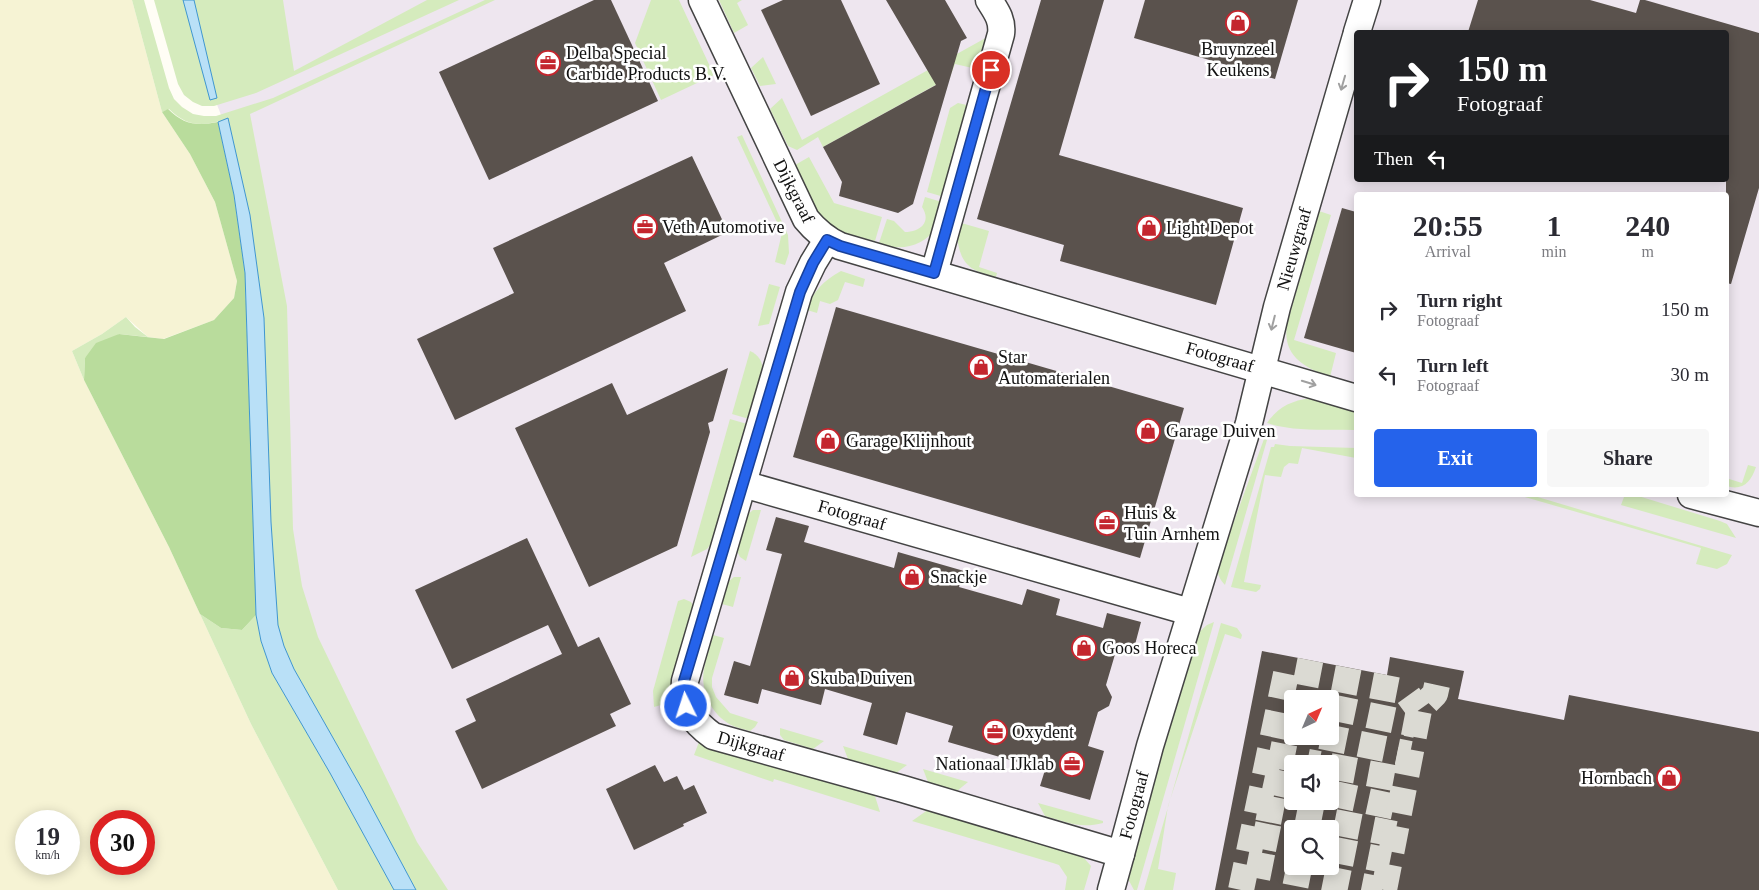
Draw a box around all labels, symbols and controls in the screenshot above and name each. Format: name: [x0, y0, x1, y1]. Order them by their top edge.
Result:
shop icon: Bruynzeel Keukens: [1225, 10, 1251, 36]
place label: Bruynzeel Keukens: [1201, 39, 1275, 80]
place label: Delba Special Carbide Products B.V.: [566, 43, 727, 84]
pin: [970, 49, 1012, 91]
office icon: Delba Special Carbide Products B.V.: [535, 50, 561, 76]
icon: right: [1374, 50, 1439, 115]
text: 150 m: [1457, 50, 1547, 89]
icon: arrive: [977, 56, 1005, 84]
one-way arrow: [1337, 74, 1347, 90]
text: Fotograaf: [1457, 91, 1543, 116]
icon: left: [1423, 145, 1451, 173]
text: Then: [1374, 148, 1413, 169]
street label: Dijkgraaf: [769, 156, 819, 226]
street label: Nieuwgraaf: [1273, 205, 1315, 293]
text: 20:55: [1413, 209, 1483, 242]
text: 1: [1546, 209, 1561, 242]
text: 240: [1625, 209, 1670, 242]
office icon: Veth Automotive: [632, 214, 658, 240]
shop icon: Light Depot: [1136, 215, 1162, 241]
place label: Veth Automotive: [662, 217, 785, 237]
place label: Light Depot: [1166, 218, 1254, 238]
text: Arrival: [1425, 243, 1471, 260]
text: min: [1542, 243, 1566, 260]
text: m: [1641, 243, 1654, 260]
text: Turn right: [1417, 290, 1502, 311]
icon: right: [1374, 296, 1402, 324]
text: 150 m: [1661, 299, 1709, 320]
text: Fotograaf: [1417, 312, 1479, 329]
one-way arrow: [1268, 315, 1277, 331]
street label: Fotograaf: [1184, 338, 1256, 376]
place label: Star Automaterialen: [998, 347, 1110, 388]
shop icon: Star Automaterialen: [968, 354, 994, 380]
text: Turn left: [1417, 355, 1489, 376]
icon: left: [1374, 361, 1402, 389]
text: 30 m: [1670, 364, 1709, 385]
text: Fotograaf: [1417, 377, 1479, 394]
one-way arrow: [1300, 379, 1316, 389]
shop icon: Garage Duiven: [1135, 418, 1161, 444]
place label: Garage Duiven: [1166, 421, 1275, 441]
shop icon: Garage Klijnhout: [815, 428, 841, 454]
button: Exit: [1374, 429, 1537, 487]
button: Share: [1547, 429, 1709, 487]
place label: Garage Klijnhout: [846, 431, 971, 451]
street label: Fotograaf: [816, 496, 888, 534]
place label: Huis & Tuin Arnhem: [1124, 503, 1220, 544]
office icon: Huis & Tuin Arnhem: [1094, 510, 1120, 536]
shop icon: Snackje: [899, 564, 925, 590]
place label: Snackje: [930, 567, 987, 587]
shop icon: Goos Horeca: [1071, 635, 1097, 661]
place label: Goos Horeca: [1102, 638, 1196, 658]
shop icon: Skuba Duiven: [779, 665, 805, 691]
place label: Skuba Duiven: [810, 668, 913, 688]
position arrow: [659, 679, 711, 731]
north arrow: [1284, 690, 1339, 745]
map controls: [1284, 690, 1339, 875]
office icon: Oxydent: [982, 719, 1008, 745]
place label: Oxydent: [1012, 722, 1074, 742]
street label: Dijkgraaf: [715, 727, 787, 765]
office icon: Nationaal IJklab: [1059, 751, 1085, 777]
place label: Nationaal IJklab: [936, 754, 1054, 774]
button: sound: [1284, 755, 1339, 810]
shop icon: Hornbach: [1656, 765, 1682, 791]
place label: Hornbach: [1581, 768, 1652, 788]
street label: Fotograaf: [1115, 769, 1153, 841]
speed limit sign: 30: [90, 810, 155, 875]
button: search: [1284, 820, 1339, 875]
text: 19: [35, 823, 60, 850]
text: km/h: [35, 848, 60, 862]

